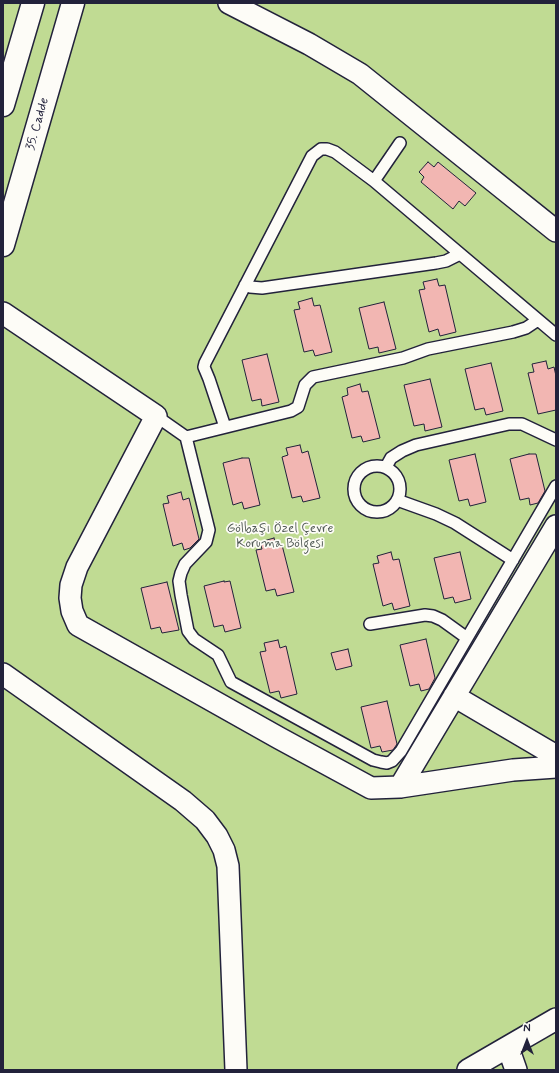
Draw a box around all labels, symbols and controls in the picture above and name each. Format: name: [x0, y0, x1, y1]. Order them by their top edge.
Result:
street label: 35. Cadde: [23, 96, 53, 152]
park label: Gölbaşı Özel Çevre Koruma Bölgesi: [227, 521, 333, 552]
north arrow: [507, 1021, 547, 1061]
text: N: [523, 1022, 531, 1036]

